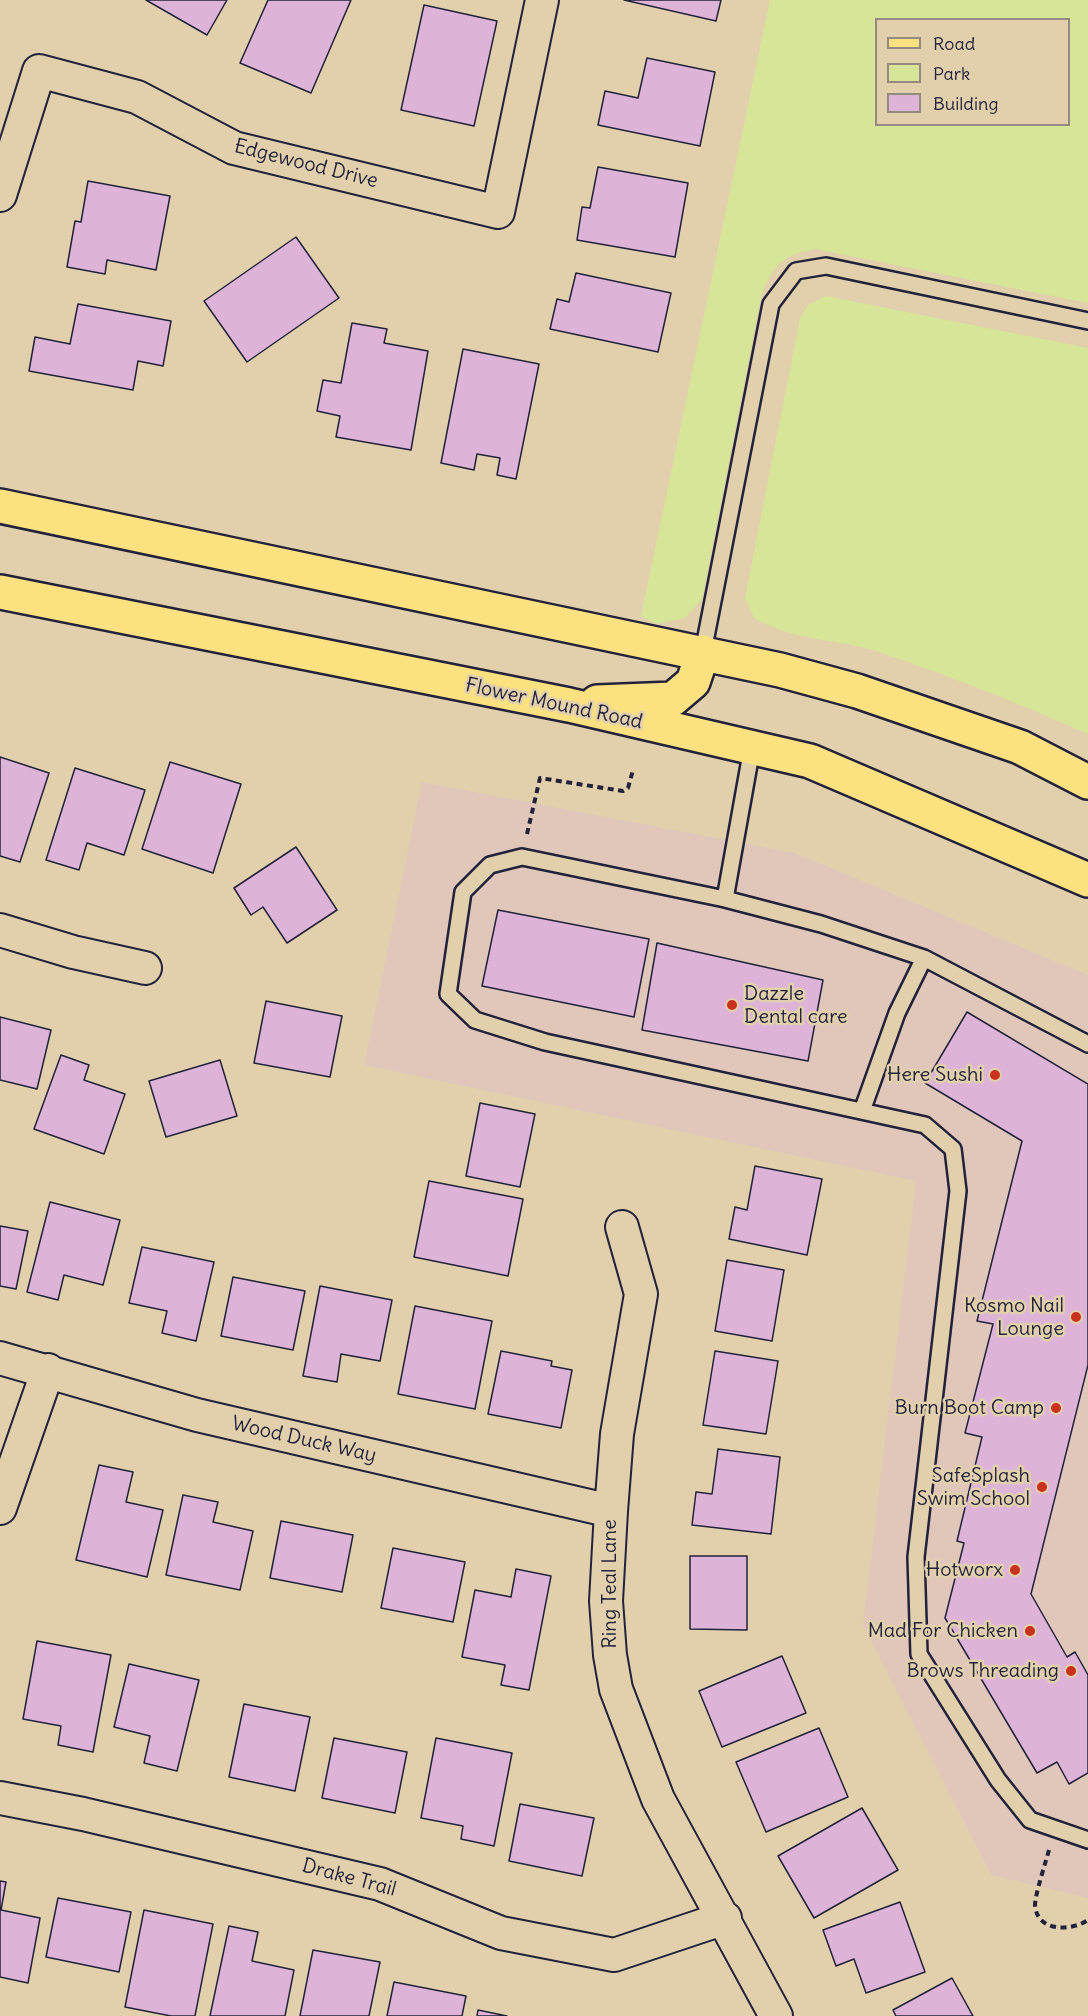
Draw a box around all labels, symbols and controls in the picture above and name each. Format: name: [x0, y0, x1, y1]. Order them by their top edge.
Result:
legend: [875, 18, 1070, 126]
text: Road: [933, 32, 975, 55]
text: Park: [933, 62, 970, 85]
text: Building: [933, 92, 998, 115]
street label: Edgewood Drive: [232, 135, 380, 193]
street label: Flower Mound Road: [463, 674, 645, 734]
place label: Dazzle Dental care: [744, 982, 848, 1029]
marker: Dazzle Dental care: [725, 998, 739, 1012]
place label: Here Sushi: [887, 1063, 983, 1087]
marker: Here Sushi: [988, 1068, 1002, 1082]
place label: Kosmo Nail Lounge: [964, 1294, 1064, 1341]
marker: Kosmo Nail Lounge: [1069, 1310, 1083, 1324]
place label: Burn Boot Camp: [894, 1396, 1044, 1420]
marker: Burn Boot Camp: [1049, 1401, 1063, 1415]
street label: Wood Duck Way: [229, 1412, 379, 1468]
place label: SafeSplash Swim School: [917, 1464, 1030, 1511]
marker: SafeSplash Swim School: [1035, 1480, 1049, 1494]
street label: Ring Teal Lane: [598, 1519, 622, 1649]
place label: Hotworx: [926, 1558, 1003, 1582]
marker: Hotworx: [1008, 1563, 1022, 1577]
place label: Mad For Chicken: [868, 1619, 1018, 1643]
marker: Mad For Chicken: [1023, 1624, 1037, 1638]
place label: Brows Threading: [906, 1659, 1059, 1683]
marker: Brows Threading: [1064, 1664, 1078, 1678]
street label: Drake Trail: [299, 1854, 399, 1902]

